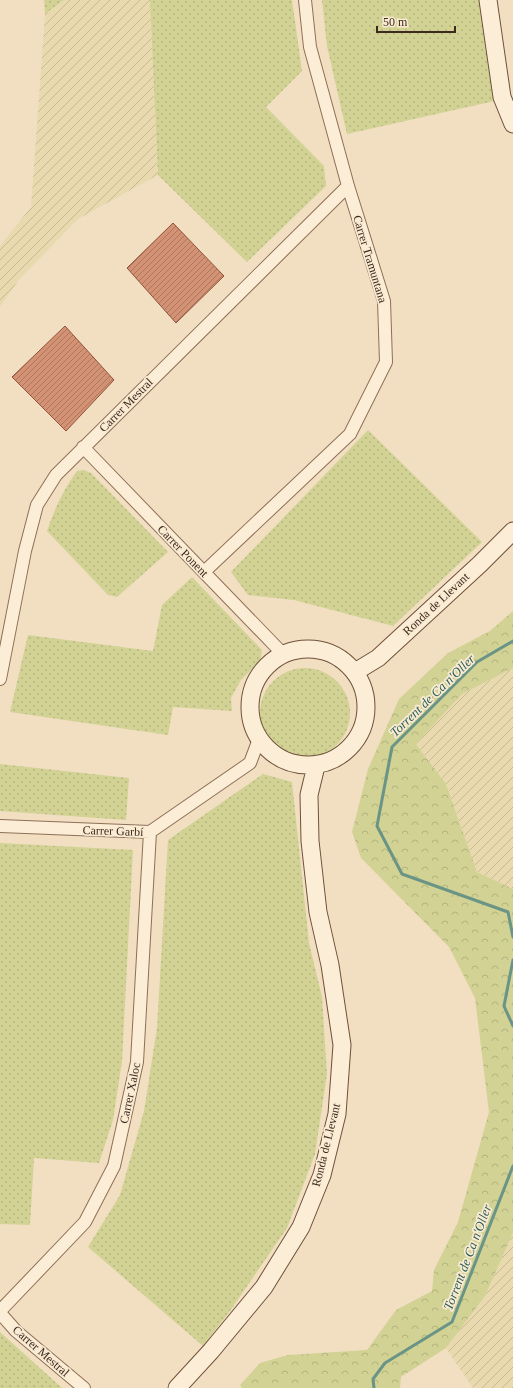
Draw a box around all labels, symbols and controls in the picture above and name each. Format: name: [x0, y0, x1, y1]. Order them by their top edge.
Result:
scale bar: [377, 8, 455, 34]
text: 50 m: [383, 15, 408, 29]
street label: Carrer Tramuntana: [350, 213, 390, 305]
street label: Carrer Mestral: [96, 375, 156, 435]
street label: Carrer Ponent: [155, 522, 212, 580]
street label: Ronda de Llevant: [400, 569, 472, 638]
water label: Torrent de Ca n'Oller: [387, 650, 479, 740]
street label: Carrer Garbí: [82, 823, 144, 839]
street label: Carrer Xaloc: [117, 1061, 143, 1125]
street label: Ronda de Llevant: [309, 1101, 343, 1188]
water label: Torrent de Ca n'Oller: [440, 1201, 495, 1312]
street label: Carrer Mestral: [10, 1323, 73, 1380]

